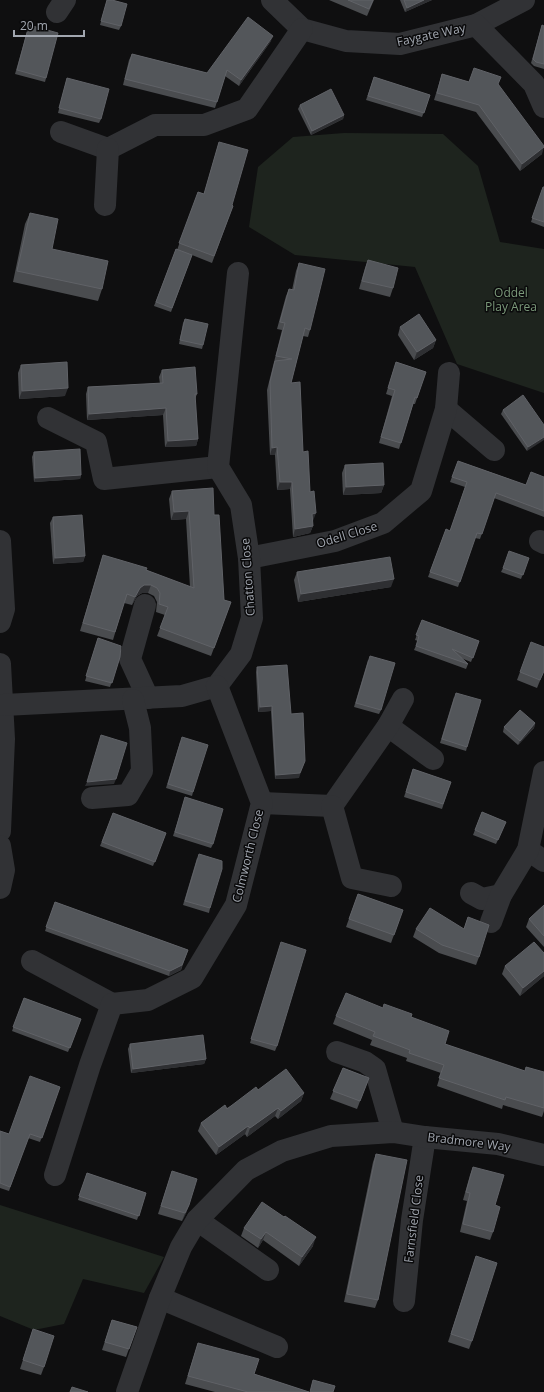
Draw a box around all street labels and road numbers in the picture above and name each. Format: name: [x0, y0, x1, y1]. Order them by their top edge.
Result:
street label: Faygate Way: [395, 19, 468, 50]
street label: Odell Close: [314, 517, 380, 552]
street label: Chatton Close: [236, 537, 259, 617]
street label: Colmworth Close: [228, 807, 267, 904]
street label: Bradmore Way: [427, 1128, 513, 1155]
street label: Farnsfield Close: [400, 1174, 427, 1264]

